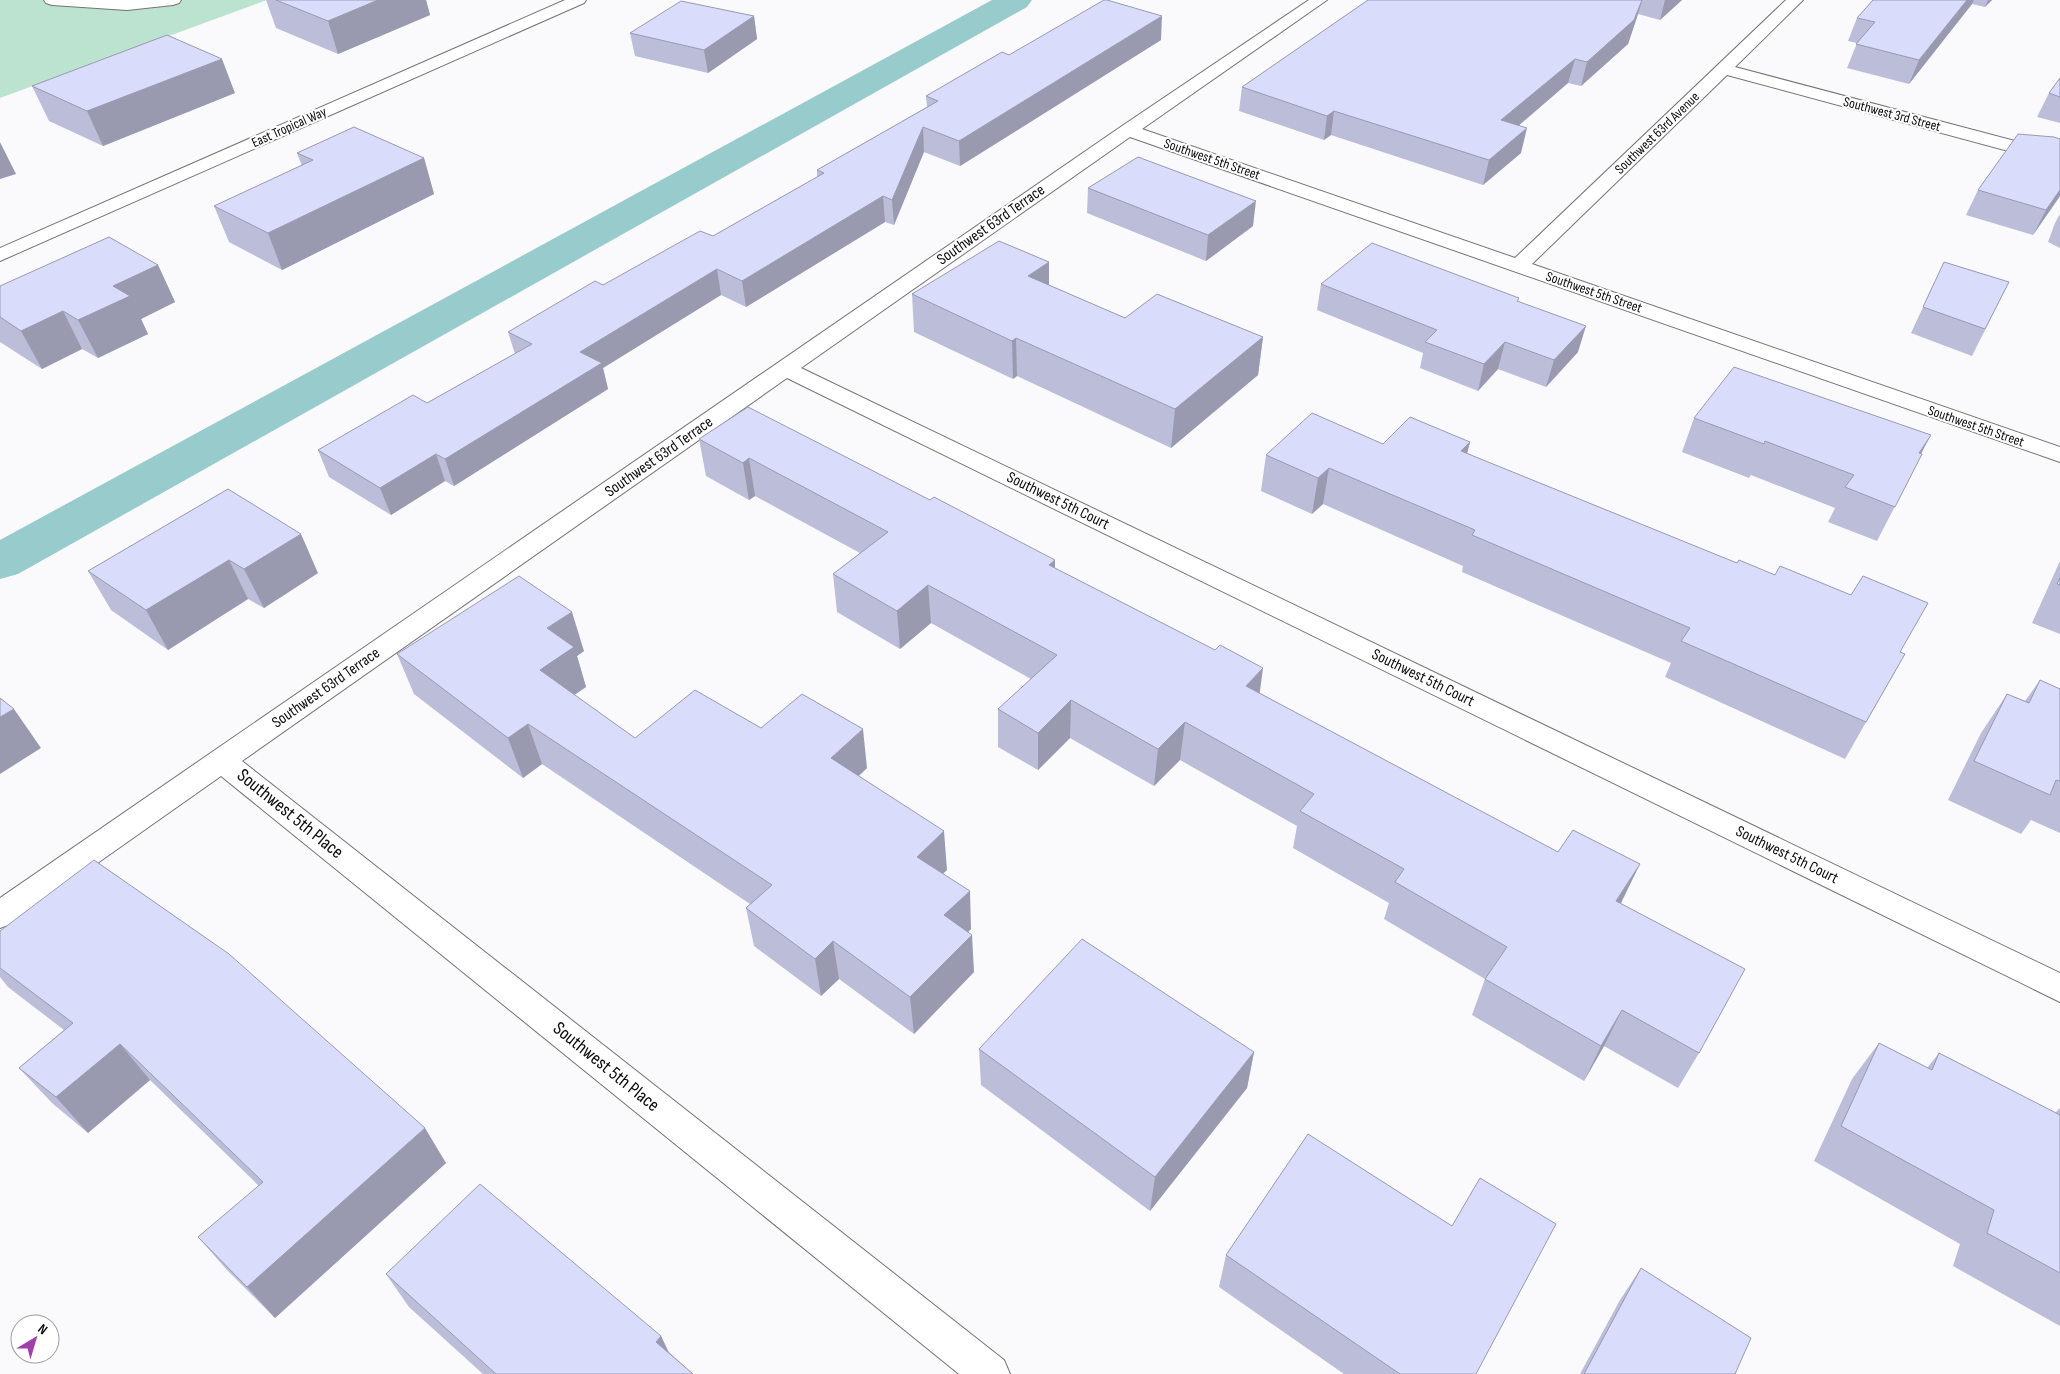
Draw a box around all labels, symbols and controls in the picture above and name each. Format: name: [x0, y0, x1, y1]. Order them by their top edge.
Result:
street label: Southwest 63rd Avenue: [1611, 88, 1703, 178]
street label: Southwest 3rd Street: [1841, 93, 1943, 135]
street label: East Tropical Way: [249, 103, 330, 151]
street label: Southwest 5th Street: [1162, 135, 1262, 183]
street label: Southwest 63rd Terrace: [933, 181, 1049, 269]
street label: Southwest 5th Street: [1544, 268, 1644, 316]
street label: Southwest 5th Street: [1926, 402, 2026, 450]
street label: Southwest 63rd Terrace: [601, 413, 717, 501]
street label: Southwest 5th Court: [1004, 468, 1112, 534]
street label: Southwest 63rd Terrace: [268, 644, 384, 732]
street label: Southwest 5th Court: [1369, 645, 1477, 711]
street label: Southwest 5th Place: [232, 764, 348, 864]
street label: Southwest 5th Court: [1733, 822, 1841, 888]
street label: Southwest 5th Place: [548, 1017, 664, 1117]
north arrow: [10, 1314, 60, 1364]
text: N: [35, 1320, 51, 1338]

